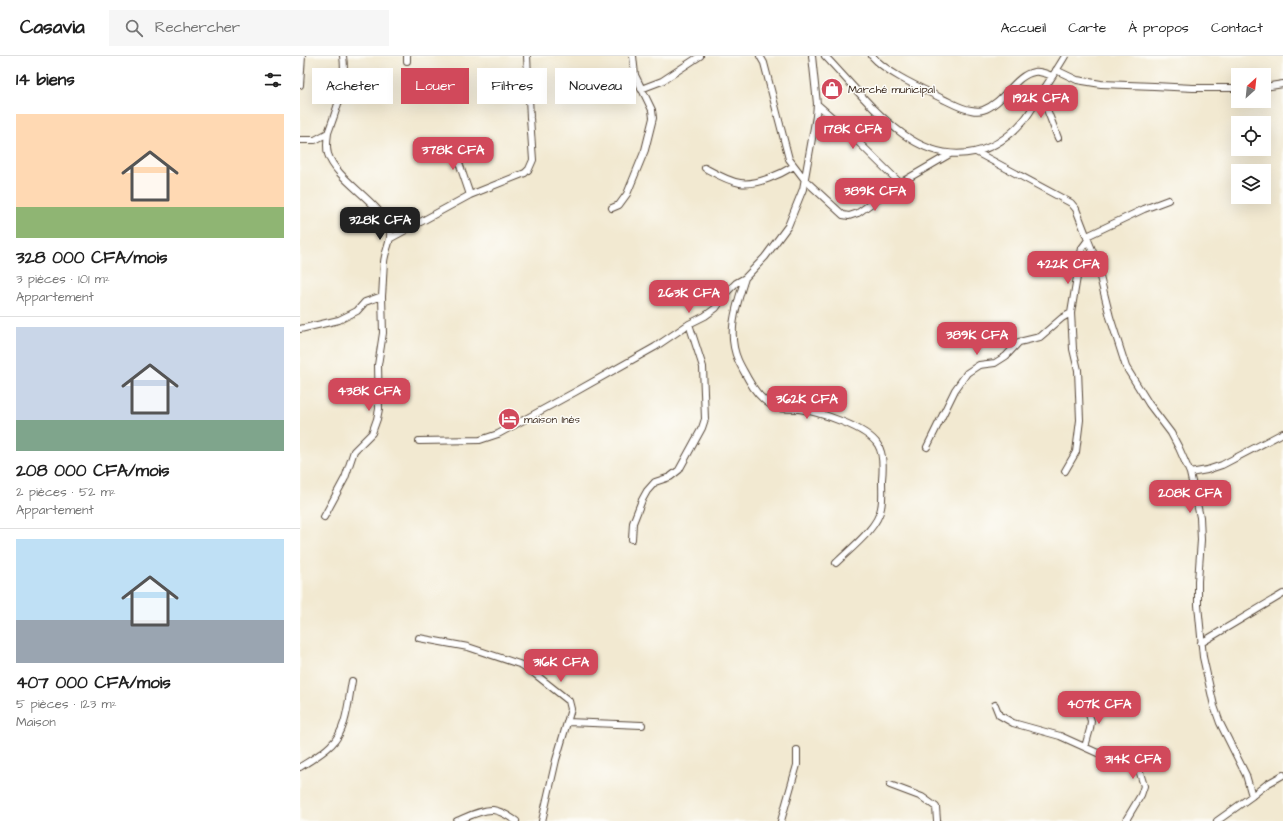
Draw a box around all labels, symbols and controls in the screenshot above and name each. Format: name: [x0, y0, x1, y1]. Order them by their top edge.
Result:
search box: [109, 10, 389, 46]
text: Casavia: [20, 14, 85, 41]
icon: search: [123, 17, 145, 39]
text: Rechercher: [155, 17, 240, 38]
text: Accueil: [1001, 18, 1046, 38]
text: Carte: [1068, 18, 1106, 38]
text: À propos: [1128, 18, 1189, 38]
text: Contact: [1211, 18, 1263, 38]
text: 14 biens: [16, 68, 75, 92]
chip: Acheter: [312, 68, 393, 104]
chip: Louer: [401, 68, 469, 104]
chip: Filtres: [477, 68, 547, 104]
chip: Nouveau: [555, 68, 636, 104]
north arrow: [1231, 68, 1271, 108]
map controls: [1231, 68, 1271, 204]
icon: filters: [262, 69, 284, 91]
shop icon: Marché municipal: [819, 76, 845, 102]
place label: Marché municipal: [848, 82, 935, 97]
pin: 192K CFA: [1000, 85, 1082, 119]
text: 192K CFA: [1013, 89, 1069, 107]
pin: 178K CFA: [812, 116, 894, 150]
button: locate: [1231, 116, 1271, 156]
text: 178K CFA: [824, 120, 882, 138]
pin: 378K CFA: [412, 137, 494, 171]
icon: home: [114, 140, 186, 212]
text: 378K CFA: [422, 141, 484, 159]
button: layers: [1231, 164, 1271, 204]
pin: 389K CFA: [834, 178, 916, 212]
text: 389K CFA: [844, 182, 906, 200]
pin: 328K CFA: [339, 207, 421, 241]
text: 328K CFA: [349, 211, 411, 229]
text: 328 000 CFA/mois: [16, 246, 168, 270]
pin: 422K CFA: [1027, 251, 1109, 285]
text: 422K CFA: [1036, 255, 1100, 273]
text: 3 pièces · 101 m²: [16, 270, 110, 288]
pin: 263K CFA: [648, 280, 730, 314]
text: 263K CFA: [658, 284, 720, 302]
text: Appartement: [16, 288, 94, 306]
pin: 389K CFA: [936, 322, 1018, 356]
text: 389K CFA: [946, 326, 1008, 344]
icon: home: [114, 353, 186, 425]
pin: 438K CFA: [328, 378, 410, 412]
text: 438K CFA: [337, 382, 401, 400]
pin: 362K CFA: [766, 386, 848, 420]
text: 362K CFA: [776, 390, 838, 408]
hotel icon: maison Inès: [496, 406, 522, 432]
place label: maison Inès: [524, 412, 581, 427]
text: 208 000 CFA/mois: [16, 459, 170, 483]
pin: 208K CFA: [1149, 480, 1231, 514]
text: 2 pièces · 52 m²: [16, 483, 116, 501]
text: 208K CFA: [1158, 484, 1222, 502]
text: Appartement: [16, 501, 94, 519]
icon: home: [114, 565, 186, 637]
pin: 316K CFA: [520, 649, 602, 683]
text: 316K CFA: [533, 653, 589, 671]
text: 407 000 CFA/mois: [16, 671, 171, 695]
pin: 407K CFA: [1058, 691, 1140, 725]
text: 5 pièces · 123 m²: [16, 695, 117, 713]
text: 407K CFA: [1067, 695, 1131, 713]
text: Maison: [16, 713, 56, 731]
pin: 314K CFA: [1092, 746, 1174, 780]
text: 314K CFA: [1105, 750, 1161, 768]

